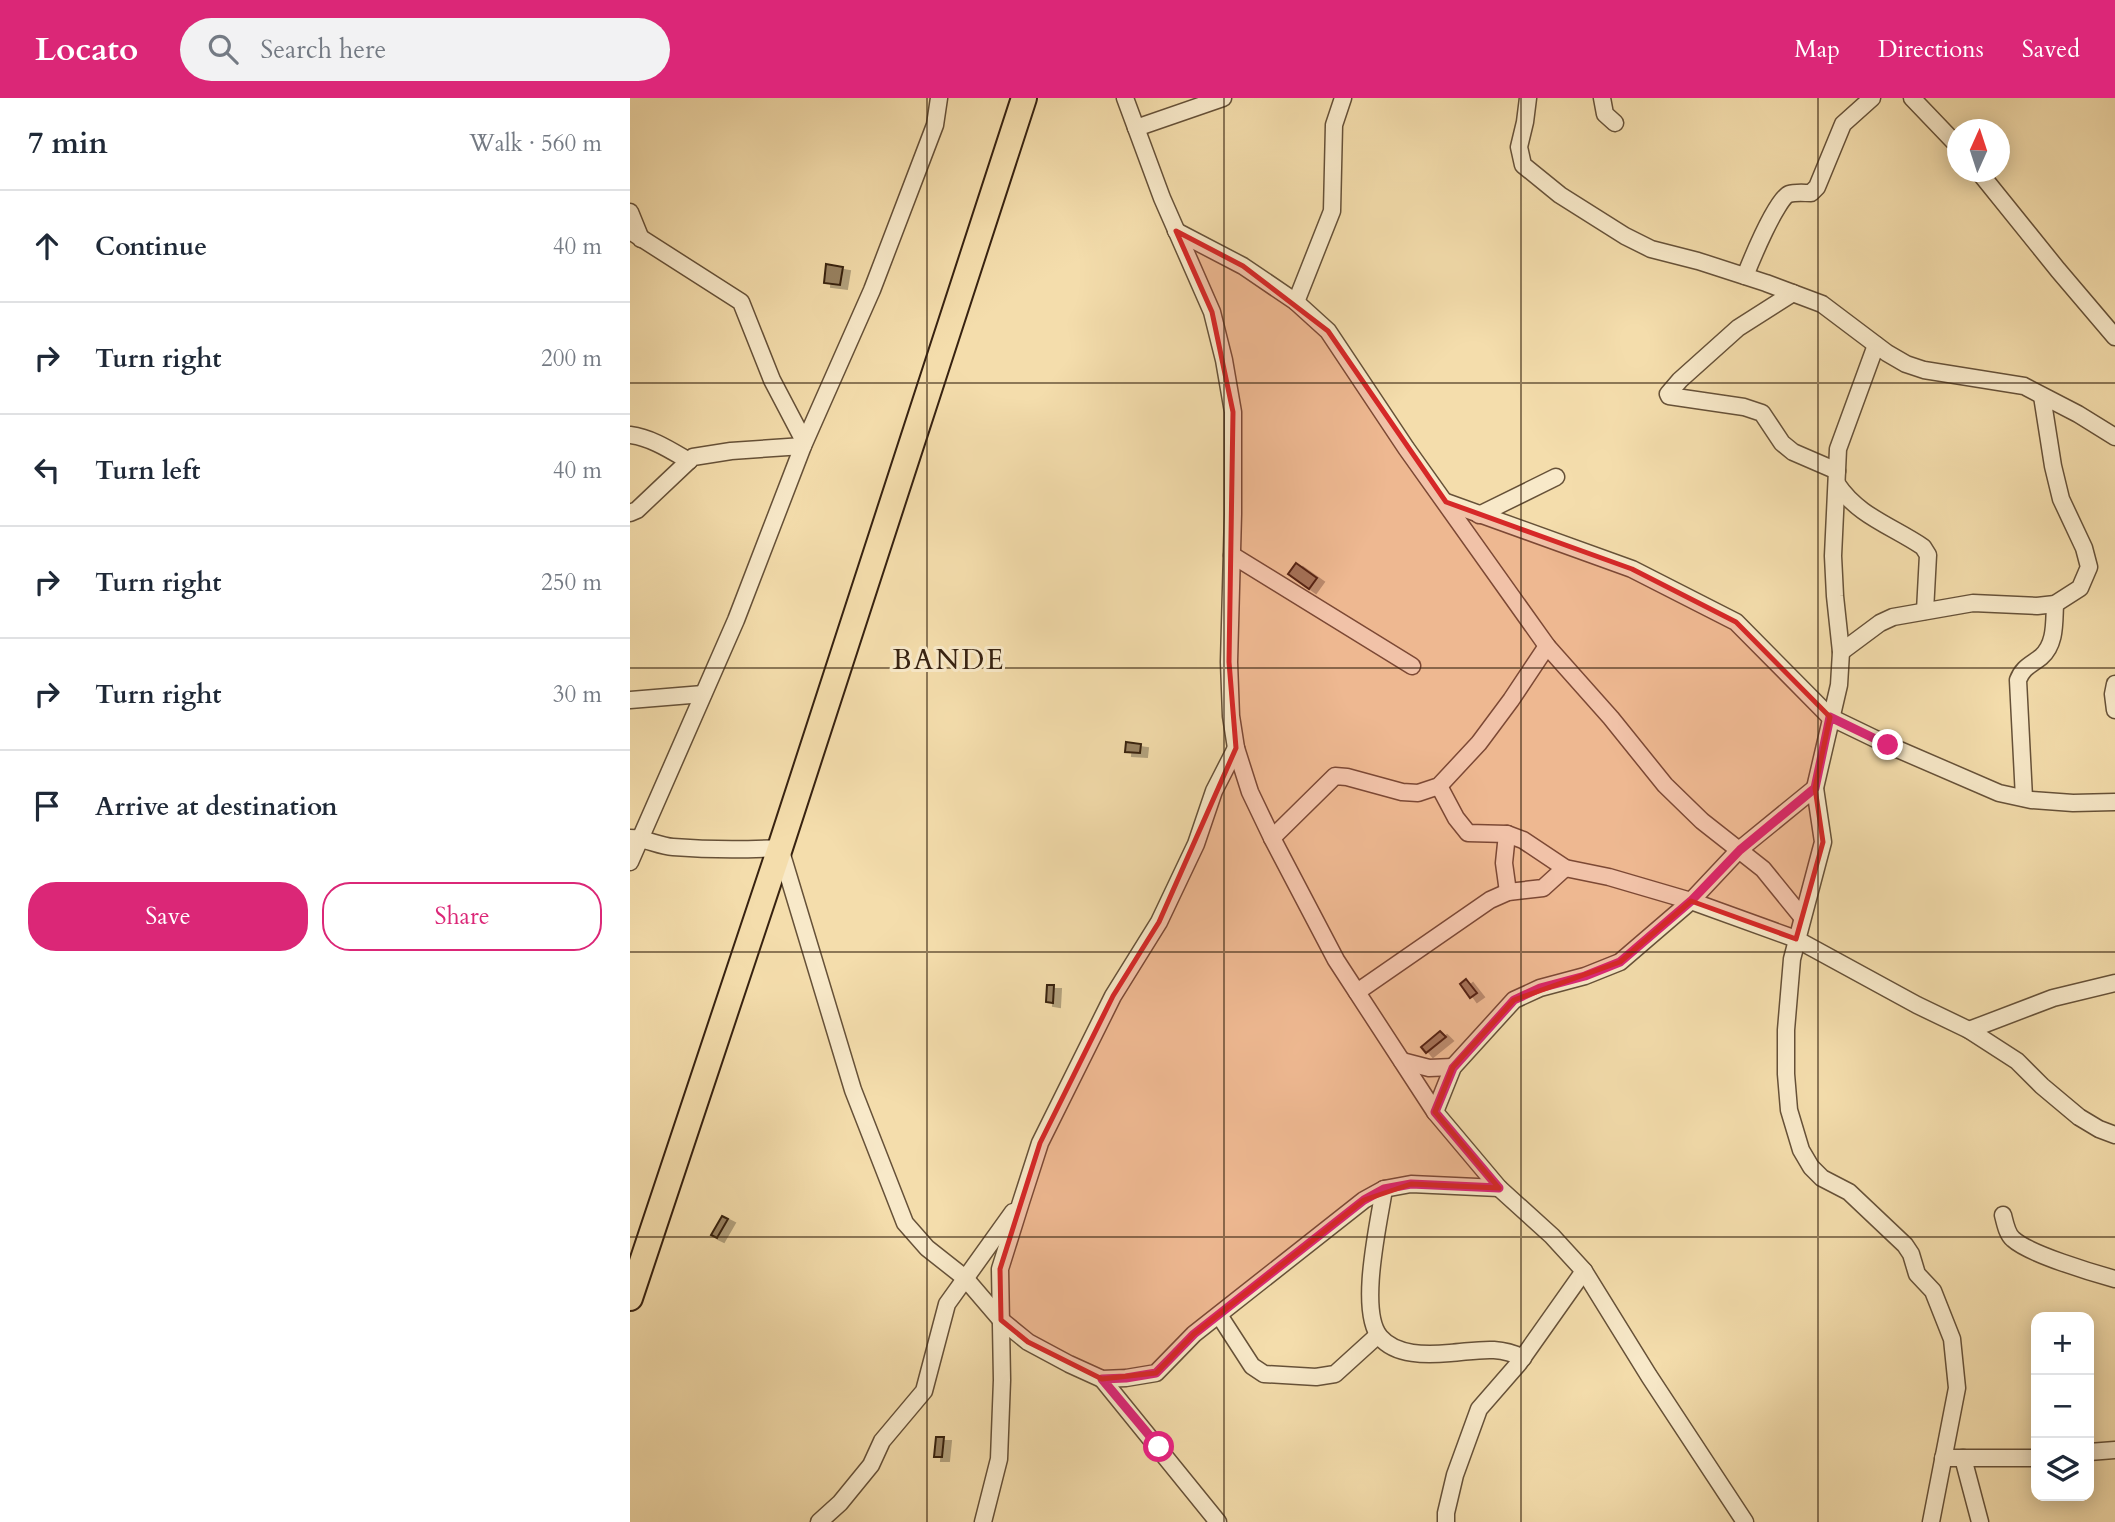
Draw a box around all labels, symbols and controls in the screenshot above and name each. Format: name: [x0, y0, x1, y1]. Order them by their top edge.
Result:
search box: [180, 18, 670, 81]
text: Locato: [35, 27, 138, 72]
icon: search: [204, 30, 242, 68]
text: Search here: [260, 32, 386, 67]
text: Map: [1794, 33, 1840, 66]
text: Directions: [1878, 33, 1984, 66]
text: Saved: [2022, 33, 2080, 66]
north arrow: [1947, 119, 2010, 182]
text: 7 min: [28, 123, 108, 164]
text: Walk · 560 m: [469, 128, 602, 159]
icon: ahead: [28, 227, 66, 265]
text: Continue: [95, 229, 207, 264]
text: 40 m: [553, 231, 602, 262]
icon: right: [28, 339, 66, 377]
text: Turn right: [95, 341, 222, 376]
text: 200 m: [541, 343, 602, 374]
icon: left: [28, 451, 66, 489]
text: Turn left: [95, 453, 200, 488]
text: 40 m: [553, 455, 602, 486]
icon: right: [28, 563, 66, 601]
text: Turn right: [95, 565, 222, 600]
text: 250 m: [541, 567, 602, 598]
district label: BANDE: [893, 641, 1005, 679]
icon: right: [28, 675, 66, 713]
text: Turn right: [95, 677, 222, 712]
text: 30 m: [553, 679, 602, 710]
route end: [1872, 729, 1903, 760]
icon: arrive: [28, 787, 66, 825]
text: Arrive at destination: [95, 789, 338, 824]
button: Save: [28, 882, 308, 951]
button: Share: [322, 882, 602, 951]
map controls: [2031, 1312, 2094, 1501]
button: +: [2031, 1312, 2094, 1375]
button: −: [2031, 1375, 2094, 1438]
route start: [1143, 1431, 1174, 1462]
button: layers: [2031, 1438, 2094, 1501]

